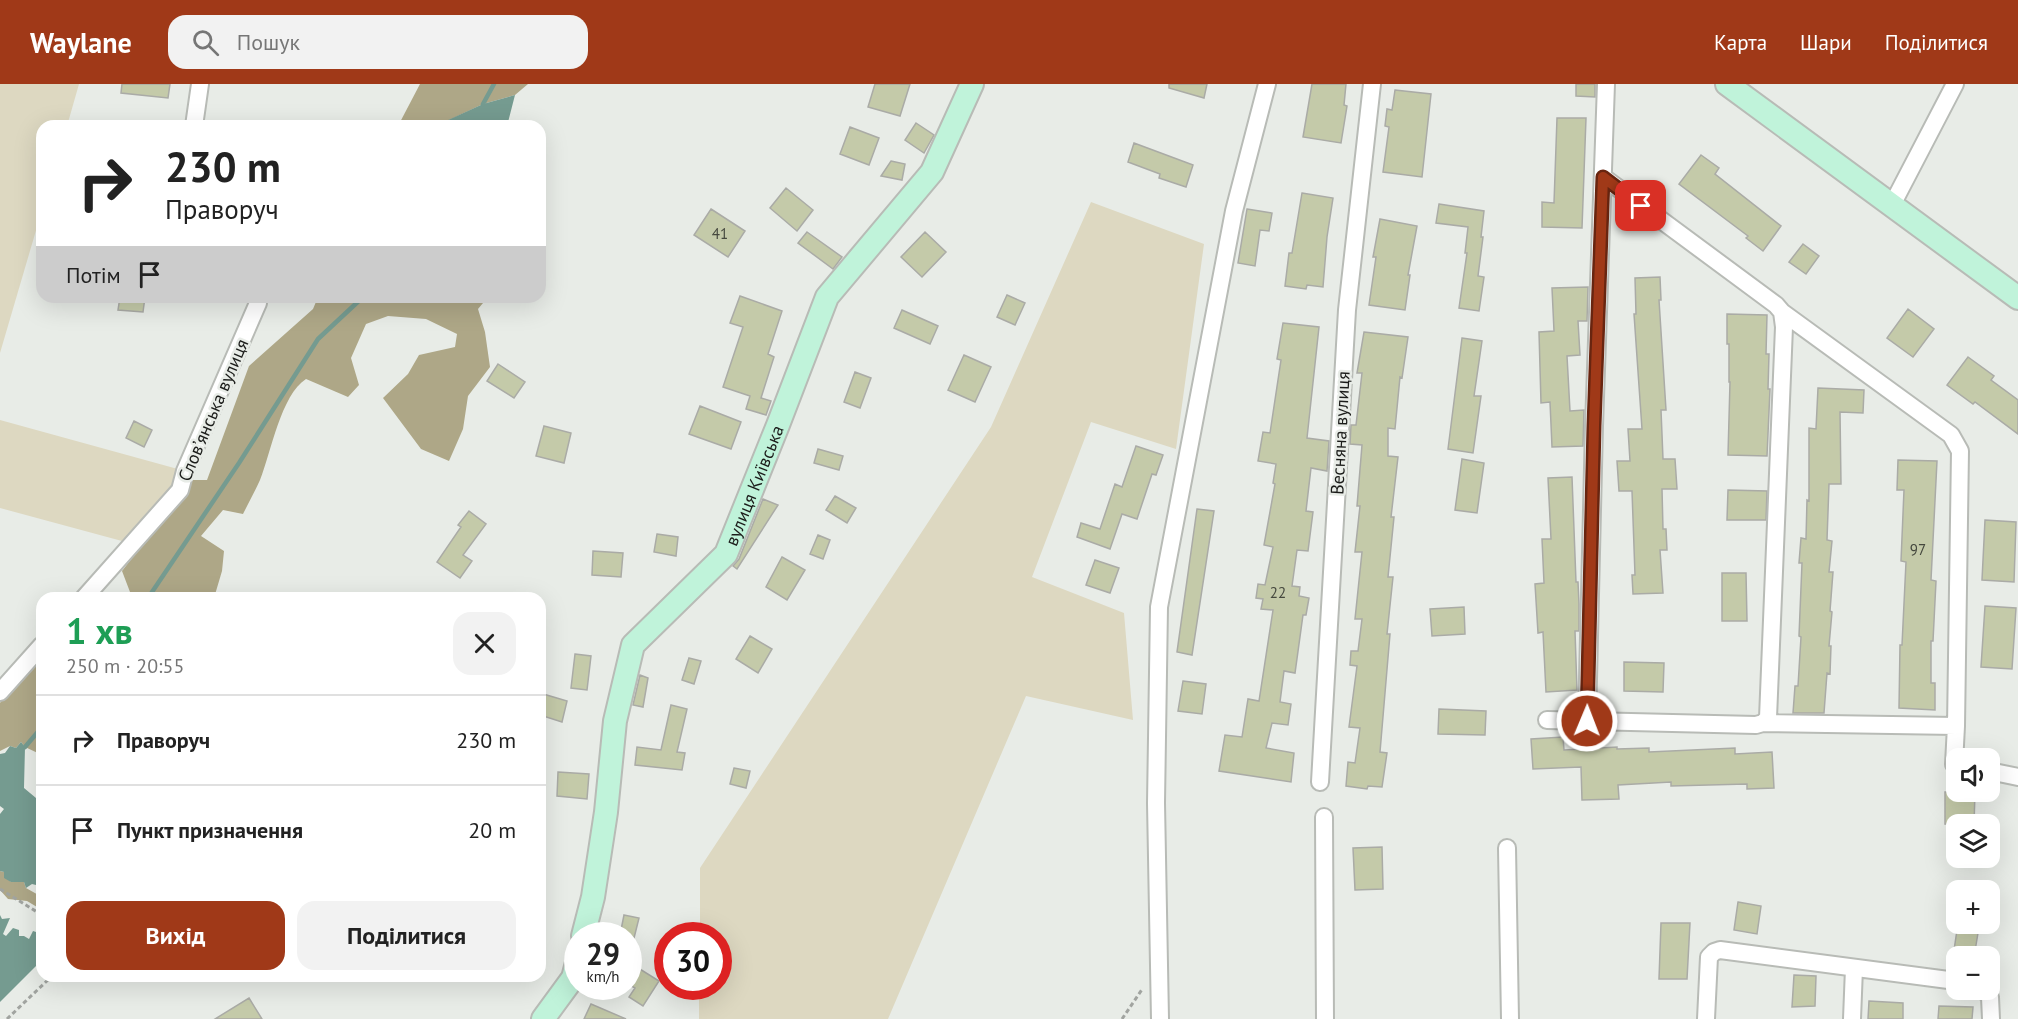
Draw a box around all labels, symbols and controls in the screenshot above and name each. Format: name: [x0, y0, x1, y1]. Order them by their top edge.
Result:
search box: [168, 15, 588, 69]
text: Waylane: [30, 24, 132, 61]
icon: search: [189, 26, 222, 59]
text: Пошук: [237, 28, 300, 56]
text: Карта: [1714, 29, 1767, 56]
text: Шари: [1800, 29, 1852, 56]
text: Поділитися: [1885, 29, 1988, 56]
text: 230 m: [165, 139, 281, 194]
icon: right: [66, 144, 144, 222]
pin: [1615, 180, 1666, 231]
icon: arrive: [1624, 189, 1657, 222]
text: Праворуч: [165, 192, 279, 226]
house number: 41: [712, 224, 728, 243]
icon: arrive: [133, 258, 166, 291]
text: Потім: [66, 261, 121, 289]
street label: Словʼянська вулиця: [173, 335, 253, 485]
street label: Весняна вулиця: [1325, 371, 1355, 495]
street label: вулиця Київська: [719, 422, 788, 549]
house number: 97: [1910, 540, 1926, 559]
house number: 22: [1270, 583, 1286, 602]
text: 1 хв: [66, 607, 133, 654]
button: close: [453, 612, 516, 675]
text: 250 m · 20:55: [66, 653, 184, 679]
position arrow: [1555, 689, 1619, 753]
icon: right: [66, 724, 99, 757]
text: Праворуч: [117, 726, 210, 754]
text: 230 m: [456, 726, 516, 754]
map controls: [1946, 748, 2000, 1000]
button: sound: [1946, 748, 2000, 802]
icon: arrive: [66, 814, 99, 847]
button: layers: [1946, 814, 2000, 868]
text: Пункт призначення: [117, 816, 303, 844]
text: 20 m: [468, 816, 516, 844]
button: +: [1946, 880, 2000, 934]
button: Вихід: [66, 901, 285, 970]
button: Поділитися: [297, 901, 516, 970]
speed limit sign: 30: [654, 922, 732, 1000]
text: 29: [586, 934, 620, 973]
button: −: [1946, 946, 2000, 1000]
text: km/h: [587, 967, 619, 986]

